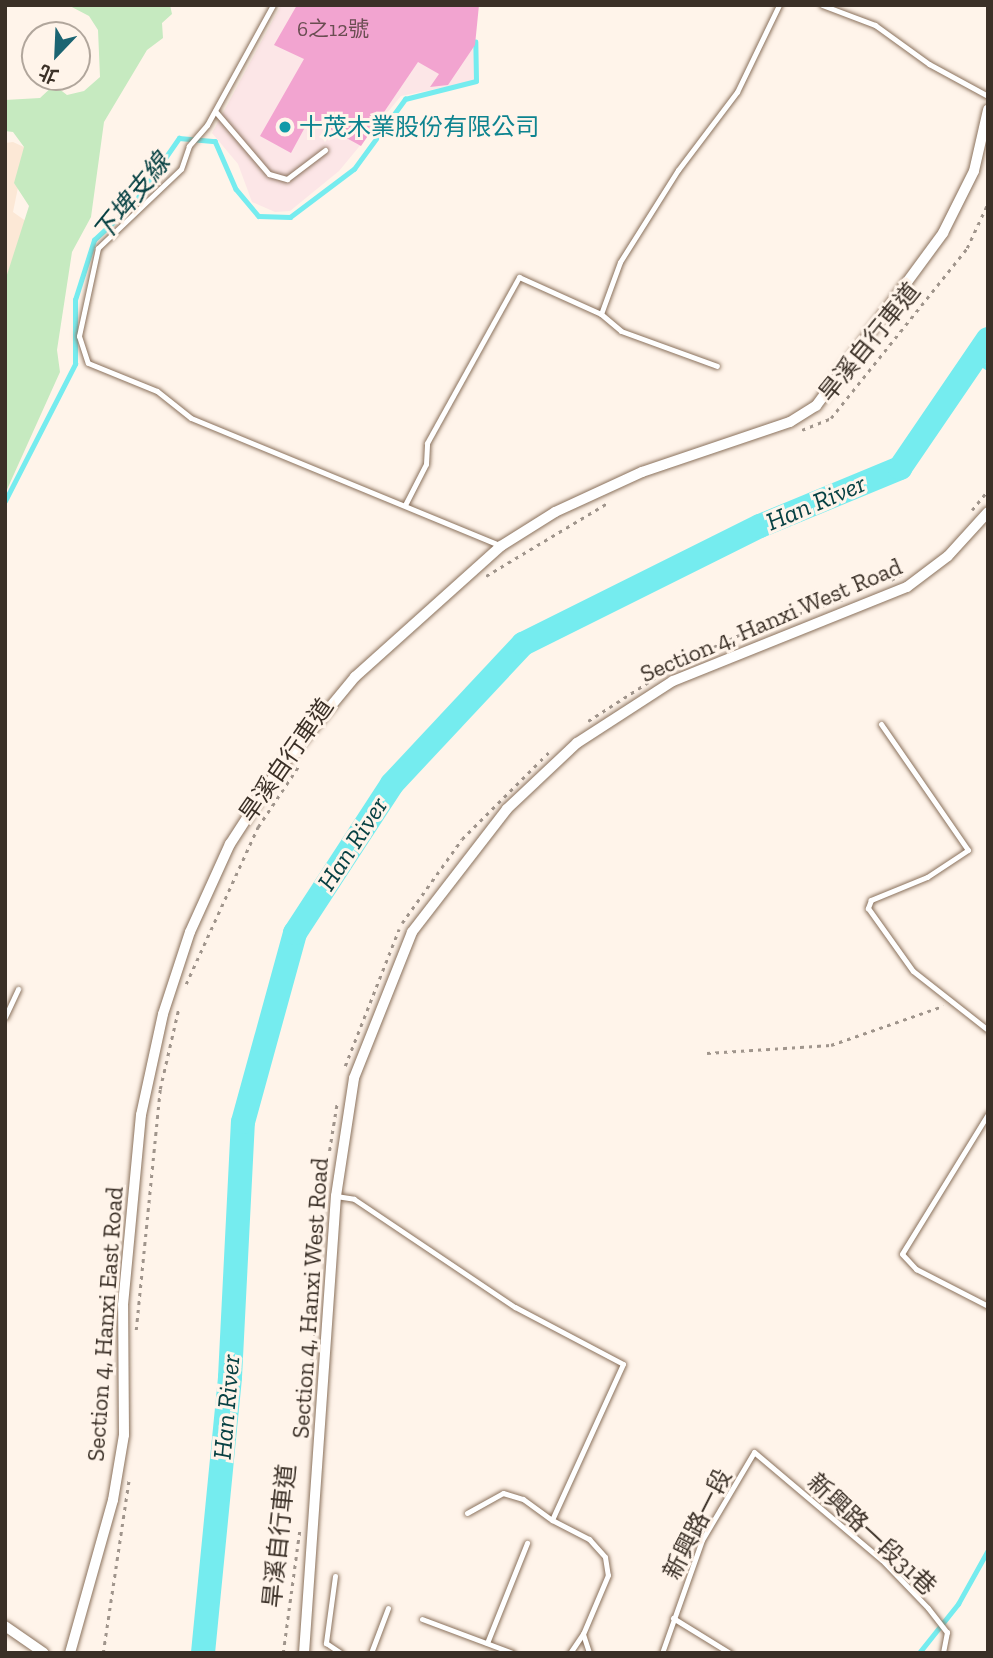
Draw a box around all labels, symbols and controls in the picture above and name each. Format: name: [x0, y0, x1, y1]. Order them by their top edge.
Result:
house number: 6之12號: [297, 16, 369, 42]
north arrow: [21, 21, 91, 91]
text: 北: [35, 60, 62, 88]
place label: 十茂木業股份有限公司: [299, 113, 539, 141]
marker: 十茂木業股份有限公司: [277, 119, 293, 135]
water label: 下埤支線: [87, 148, 177, 248]
street label: 旱溪自行車道: [812, 277, 926, 407]
water label: Han River: [761, 468, 871, 538]
street label: Section 4, Hanxi West Road: [635, 552, 907, 688]
street label: 旱溪自行車道: [233, 693, 339, 827]
water label: Han River: [311, 791, 395, 897]
street label: Section 4, Hanxi West Road: [286, 1156, 334, 1440]
street label: Section 4, Hanxi East Road: [81, 1186, 129, 1462]
water label: Han River: [207, 1353, 247, 1461]
street label: 旱溪自行車道: [257, 1463, 301, 1609]
street label: 新興路一段: [657, 1464, 737, 1584]
street label: 新興路一段31巷: [802, 1467, 942, 1601]

